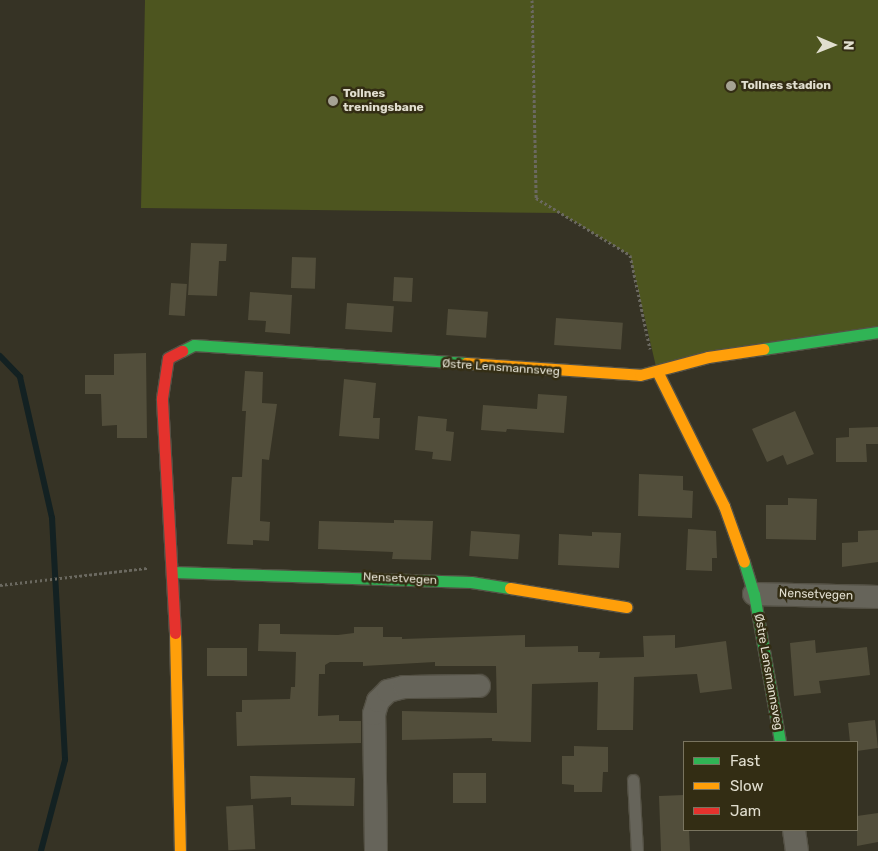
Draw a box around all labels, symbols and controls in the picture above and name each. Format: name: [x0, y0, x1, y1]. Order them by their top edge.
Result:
north arrow: [808, 20, 858, 70]
text: N: [840, 40, 857, 50]
place label: Tollnes stadion: [741, 79, 831, 93]
marker: Tollnes stadion: [725, 80, 737, 92]
place label: Tollnes treningsbane: [343, 87, 424, 115]
marker: Tollnes treningsbane: [327, 95, 339, 107]
street label: Østre Lensmannsveg: [442, 357, 560, 379]
street label: Nensetvegen: [363, 570, 437, 588]
street label: Nensetvegen: [779, 587, 853, 603]
street label: Østre Lensmannsveg: [751, 613, 785, 731]
legend: [683, 741, 858, 831]
text: Fast: [730, 752, 760, 770]
text: Slow: [730, 777, 763, 795]
text: Jam: [730, 802, 761, 820]

